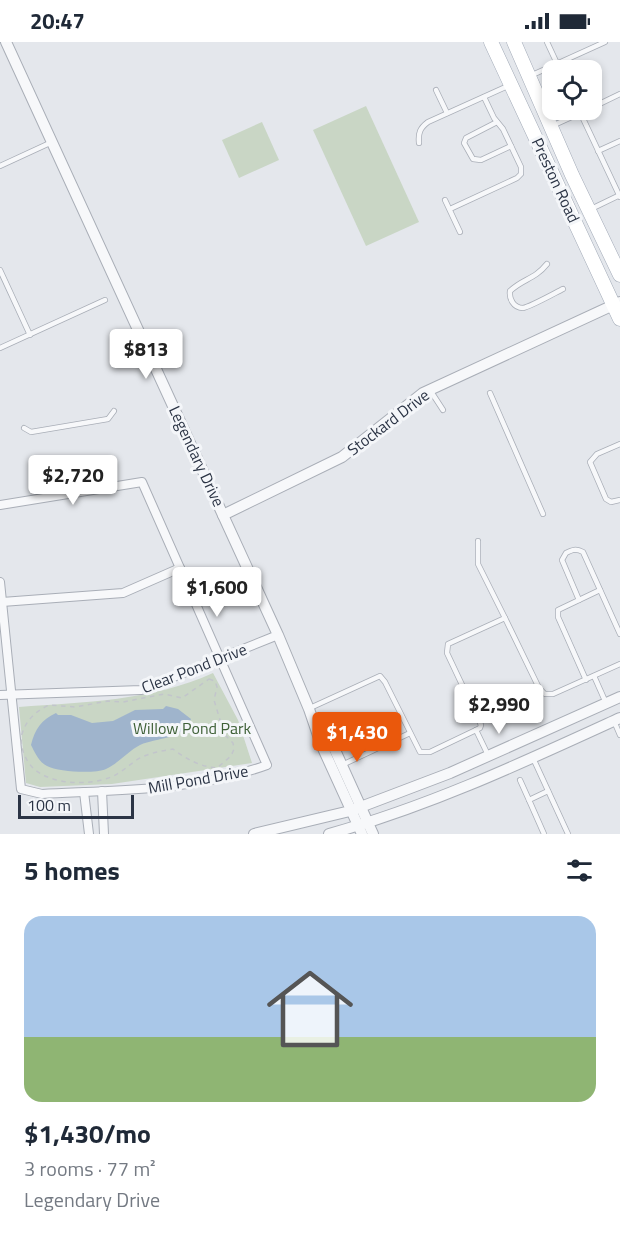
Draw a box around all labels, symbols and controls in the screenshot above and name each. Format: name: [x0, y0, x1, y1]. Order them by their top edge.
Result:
text: 20:47: [30, 4, 85, 38]
map controls: [542, 60, 602, 120]
button: locate: [542, 60, 602, 120]
street label: Preston Road: [526, 134, 586, 226]
pin: $813: [110, 329, 182, 380]
text: $813: [124, 333, 168, 364]
street label: Stockard Drive: [342, 383, 434, 461]
street label: Legendary Drive: [163, 402, 231, 510]
pin: $2,720: [24, 455, 122, 506]
text: $2,720: [42, 459, 104, 490]
pin: $1,600: [168, 567, 266, 618]
text: $1,600: [186, 571, 248, 602]
street label: Clear Pond Drive: [138, 637, 250, 699]
pin: $2,990: [450, 684, 548, 735]
text: $2,990: [468, 688, 530, 719]
pin: $1,430: [308, 712, 406, 763]
park label: Willow Pond Park: [133, 716, 251, 740]
text: $1,430: [326, 716, 388, 747]
street label: Mill Pond Drive: [146, 758, 250, 800]
scale bar: [18, 792, 134, 820]
text: 100 m: [27, 793, 71, 817]
text: 5 homes: [24, 851, 120, 890]
icon: filters: [563, 854, 596, 887]
icon: home: [256, 955, 364, 1063]
text: $1,430/mo: [24, 1114, 151, 1153]
text: 3 rooms · 77 m²: [24, 1153, 156, 1184]
text: Legendary Drive: [24, 1184, 160, 1215]

